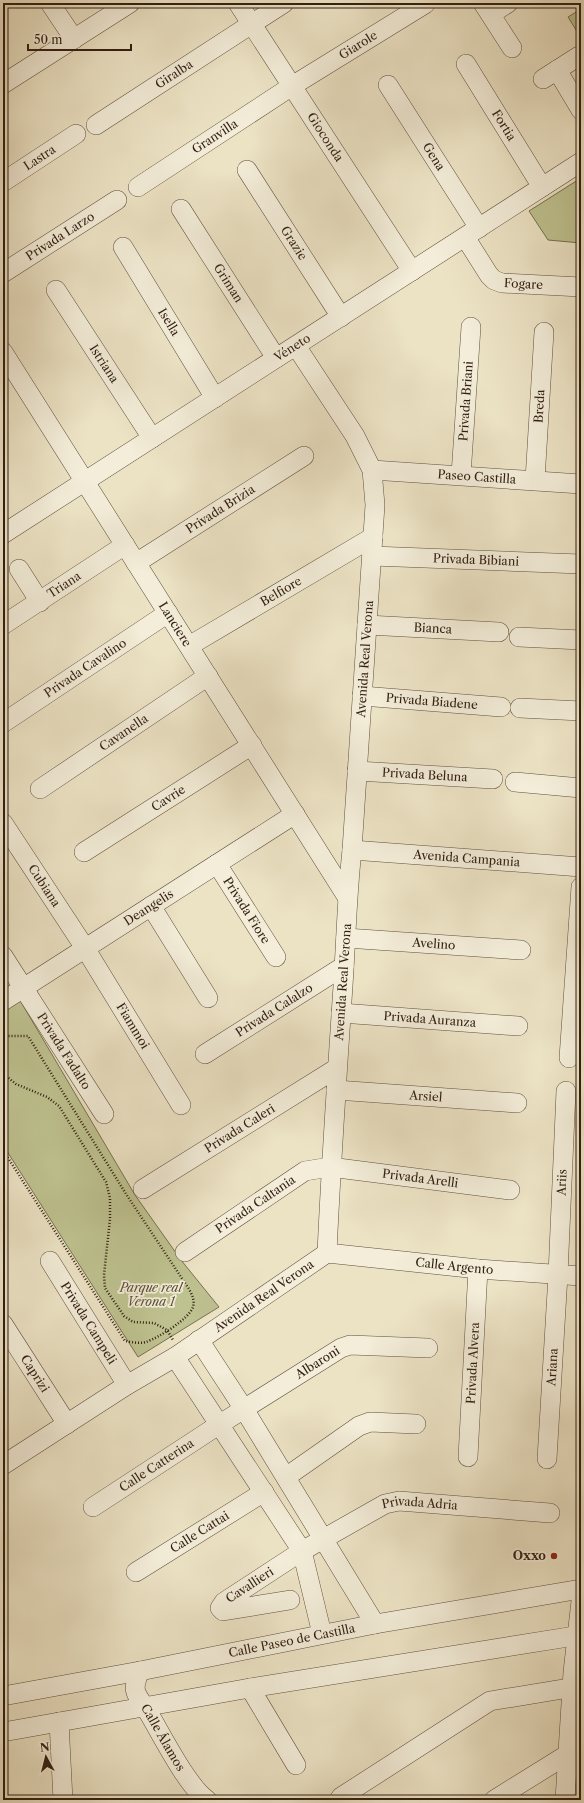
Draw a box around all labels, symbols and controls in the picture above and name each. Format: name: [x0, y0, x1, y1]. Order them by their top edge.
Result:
scale bar: [28, 26, 131, 52]
street label: Giarole: [336, 27, 380, 62]
text: 50 m: [34, 32, 63, 47]
street label: Giralba: [152, 56, 196, 92]
street label: Fortia: [489, 107, 520, 144]
street label: Gioconda: [304, 110, 347, 165]
street label: Granvilla: [189, 115, 241, 157]
street label: Gena: [420, 140, 449, 174]
street label: Lastra: [21, 141, 59, 173]
street label: Privada Larzo: [23, 208, 97, 263]
street label: Grazie: [278, 223, 311, 263]
street label: Griman: [211, 261, 247, 306]
street label: Fogare: [504, 275, 544, 292]
street label: Isella: [155, 305, 184, 339]
street label: Véneto: [270, 330, 313, 365]
street label: Istriana: [86, 342, 123, 386]
street label: Privada Briani: [455, 360, 476, 442]
street label: Breda: [530, 388, 548, 423]
street label: Paseo Castilla: [437, 466, 517, 487]
street label: Privada Brizia: [183, 481, 258, 536]
street label: Privada Bibiani: [433, 550, 520, 569]
street label: Triana: [44, 568, 84, 601]
street label: Belfiore: [258, 573, 304, 609]
street label: Lanciere: [156, 599, 195, 649]
street label: Avenida Real Verona: [353, 599, 376, 719]
street label: Bianca: [413, 619, 453, 637]
street label: Privada Cavalino: [41, 635, 129, 700]
street label: Privada Biadene: [385, 690, 479, 712]
street label: Cavanella: [96, 710, 151, 754]
street label: Privada Beluna: [382, 764, 469, 785]
street label: Cavrie: [148, 781, 188, 814]
street label: Avenida Campania: [412, 847, 521, 870]
street label: Cubiana: [25, 861, 64, 910]
street label: Privada Fiore: [220, 874, 274, 947]
street label: Deangelis: [121, 886, 176, 929]
street label: Avenida Real Verona: [331, 922, 354, 1042]
street label: Avelino: [411, 934, 456, 952]
street label: Privada Calalzo: [233, 980, 315, 1040]
street label: Fiammoi: [113, 1000, 153, 1052]
street label: Privada Auranza: [383, 1008, 477, 1030]
street label: Privada Fadalto: [34, 1010, 94, 1092]
street label: Arsiel: [408, 1087, 443, 1105]
street label: Privada Caleri: [201, 1100, 278, 1156]
street label: Privada Arelli: [381, 1166, 460, 1190]
street label: Ariis: [553, 1169, 570, 1197]
street label: Privada Caltania: [212, 1171, 298, 1236]
street label: Calle Argento: [415, 1254, 494, 1277]
street label: Avenida Real Verona: [210, 1256, 317, 1336]
street label: Privada Campeli: [58, 1279, 120, 1367]
park label: Parque real Verona 1: [119, 1280, 183, 1309]
street label: Privada Alvera: [463, 1321, 482, 1404]
street label: Albaroni: [292, 1343, 343, 1382]
street label: Ariana: [543, 1347, 561, 1387]
street label: Caprizi: [18, 1352, 53, 1395]
street label: Calle Catterina: [116, 1435, 197, 1495]
street label: Privada Adria: [380, 1493, 459, 1513]
street label: Calle Cattai: [167, 1508, 232, 1556]
place label: Oxxo: [513, 1548, 546, 1563]
marker: Oxxo: [549, 1551, 559, 1561]
street label: Cavallieri: [223, 1564, 276, 1606]
street label: Calle Paseo de Castilla: [227, 1620, 357, 1660]
street label: Calle Álamos: [138, 1701, 189, 1774]
north arrow: [26, 1737, 66, 1777]
text: N: [39, 1739, 51, 1755]

